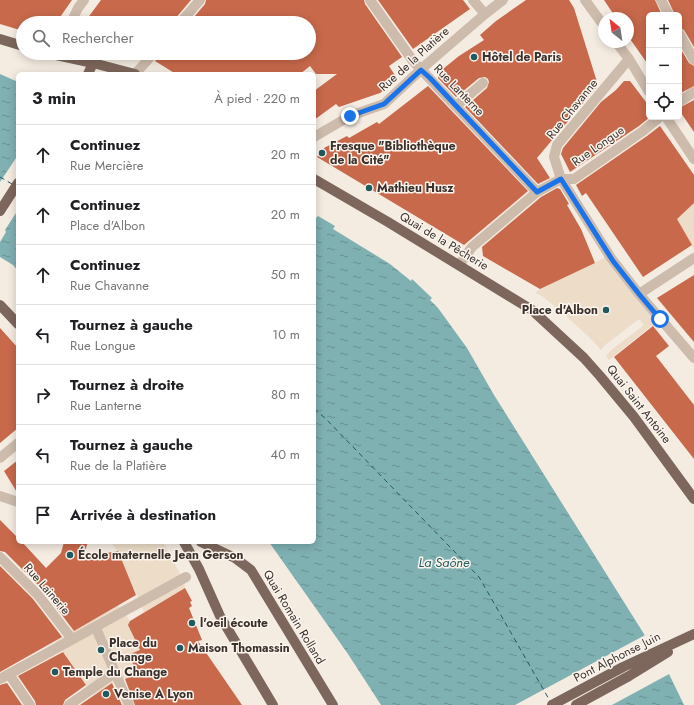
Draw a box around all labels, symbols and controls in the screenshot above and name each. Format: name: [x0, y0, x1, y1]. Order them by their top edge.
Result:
north arrow: [598, 12, 634, 48]
map controls: [646, 12, 682, 120]
button: +: [646, 12, 682, 48]
search box: [16, 16, 316, 60]
street label: Rue de la Platière: [375, 23, 453, 95]
icon: search: [30, 27, 52, 49]
text: Rechercher: [62, 27, 134, 49]
place label: Hôtel de Paris: [482, 48, 562, 66]
button: −: [646, 48, 682, 84]
marker: Hôtel de Paris: [469, 52, 479, 62]
street label: Rue Lanterne: [430, 60, 488, 120]
street label: Rue Chavanne: [542, 75, 602, 143]
button: locate: [646, 84, 682, 120]
text: 3 min: [32, 86, 76, 110]
text: À pied · 220 m: [214, 89, 300, 108]
route end: [341, 107, 359, 125]
street label: Rue Longue: [568, 121, 628, 171]
text: Continuez: [70, 134, 140, 156]
place label: Fresque "Bibliothèque de la Cité": [330, 137, 456, 169]
icon: ahead: [32, 144, 54, 166]
text: 20 m: [271, 145, 300, 164]
marker: Fresque "Bibliothèque de la Cité": [317, 148, 327, 158]
text: Rue Mercière: [70, 156, 143, 175]
place label: Mathieu Husz: [377, 179, 454, 197]
marker: Mathieu Husz: [364, 183, 374, 193]
text: Continuez: [70, 194, 140, 216]
icon: ahead: [32, 204, 54, 226]
text: 20 m: [271, 205, 300, 224]
street label: Quai de la Pêcherie: [396, 207, 492, 275]
text: Place d'Albon: [70, 216, 145, 235]
text: Continuez: [70, 254, 140, 276]
icon: ahead: [32, 264, 54, 286]
text: 50 m: [271, 265, 300, 284]
text: Rue Chavanne: [70, 276, 149, 295]
place label: Place d'Albon: [522, 301, 598, 319]
marker: Place d'Albon: [601, 305, 611, 315]
route start: [651, 310, 669, 328]
text: Tournez à gauche: [70, 314, 193, 336]
icon: left: [32, 324, 54, 346]
text: 10 m: [272, 325, 300, 344]
text: Rue Longue: [70, 336, 135, 355]
street label: Quai Saint Antoine: [602, 361, 676, 447]
text: Tournez à droite: [70, 374, 184, 396]
icon: right: [32, 384, 54, 406]
text: 80 m: [271, 385, 300, 404]
text: Rue Lanterne: [70, 396, 141, 415]
text: Tournez à gauche: [70, 434, 193, 456]
icon: left: [32, 444, 54, 466]
text: 40 m: [271, 445, 300, 464]
text: Rue de la Platière: [70, 456, 166, 475]
icon: arrive: [32, 504, 54, 526]
text: Arrivée à destination: [70, 504, 216, 526]
place label: École maternelle Jean Gerson: [78, 546, 244, 564]
marker: École maternelle Jean Gerson: [65, 550, 75, 560]
water label: La Saône: [419, 553, 470, 572]
street label: Rue Lainerie: [20, 559, 74, 619]
street label: Quai Romain Rolland: [259, 566, 329, 668]
place label: l'oeil écoute: [200, 614, 268, 632]
marker: l'oeil écoute: [187, 618, 197, 628]
street label: Pont Alphonse Juin: [570, 627, 664, 687]
place label: Place du Change: [109, 634, 157, 666]
place label: Maison Thomassin: [188, 639, 290, 657]
marker: Maison Thomassin: [175, 643, 185, 653]
marker: Place du Change: [96, 645, 106, 655]
place label: Temple du Change: [63, 663, 167, 681]
marker: Temple du Change: [50, 667, 60, 677]
place label: Venise A Lyon: [113, 685, 193, 703]
marker: Venise A Lyon: [101, 689, 111, 699]

